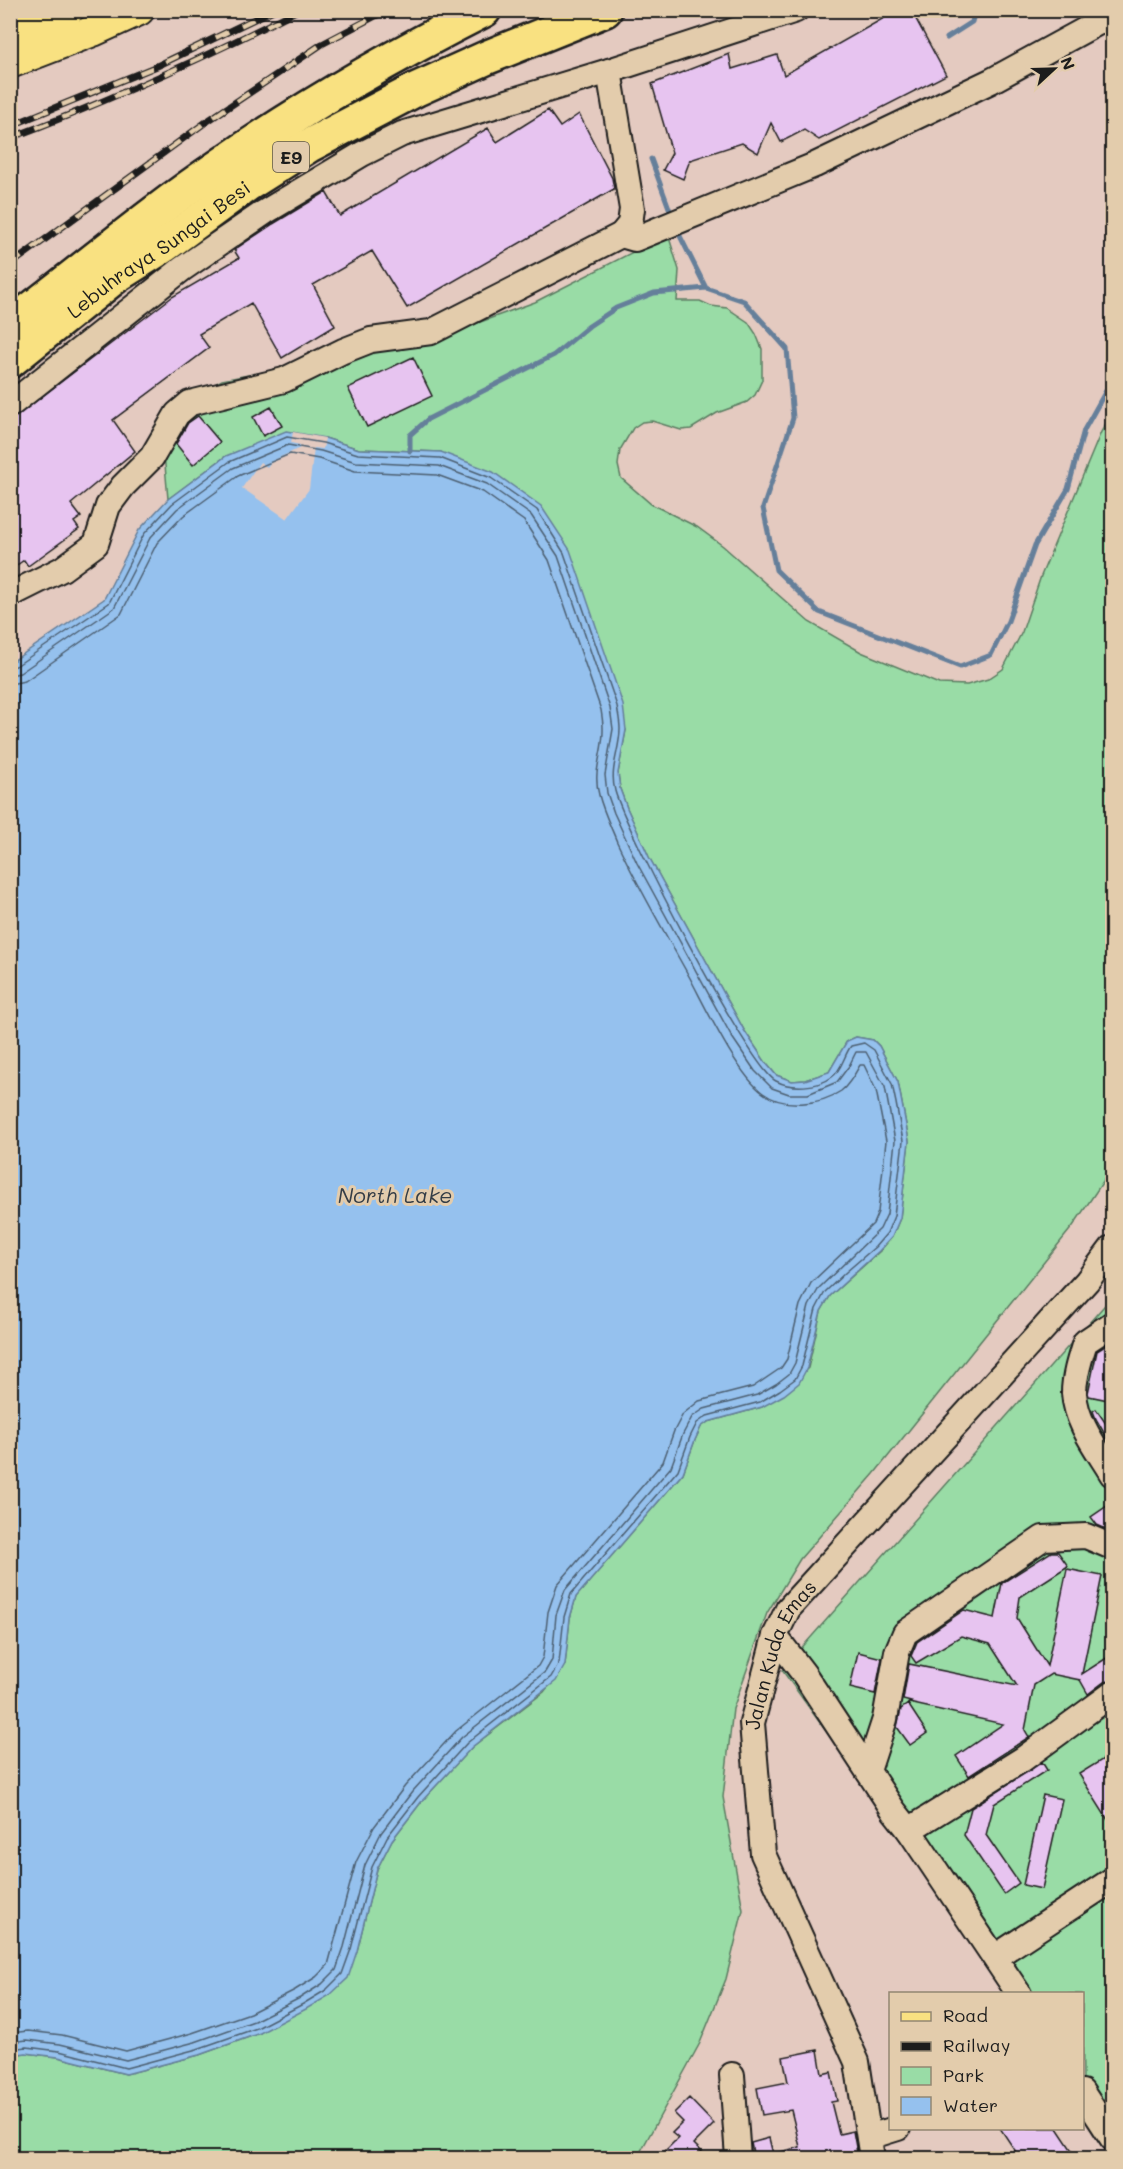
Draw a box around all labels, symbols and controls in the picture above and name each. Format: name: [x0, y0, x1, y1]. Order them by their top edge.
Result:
north arrow: [1024, 39, 1084, 99]
text: N: [1056, 54, 1080, 73]
road number: E9: [273, 142, 309, 172]
street label: Lebuhraya Sungai Besi: [61, 174, 255, 324]
water label: North Lake: [338, 1181, 452, 1208]
street label: Jalan Kuda Emas: [739, 1574, 822, 1731]
legend: [889, 1992, 1084, 2130]
text: Road: [943, 2003, 988, 2027]
text: Railway: [943, 2033, 1010, 2057]
text: Park: [943, 2063, 984, 2087]
text: Water: [943, 2093, 998, 2117]

